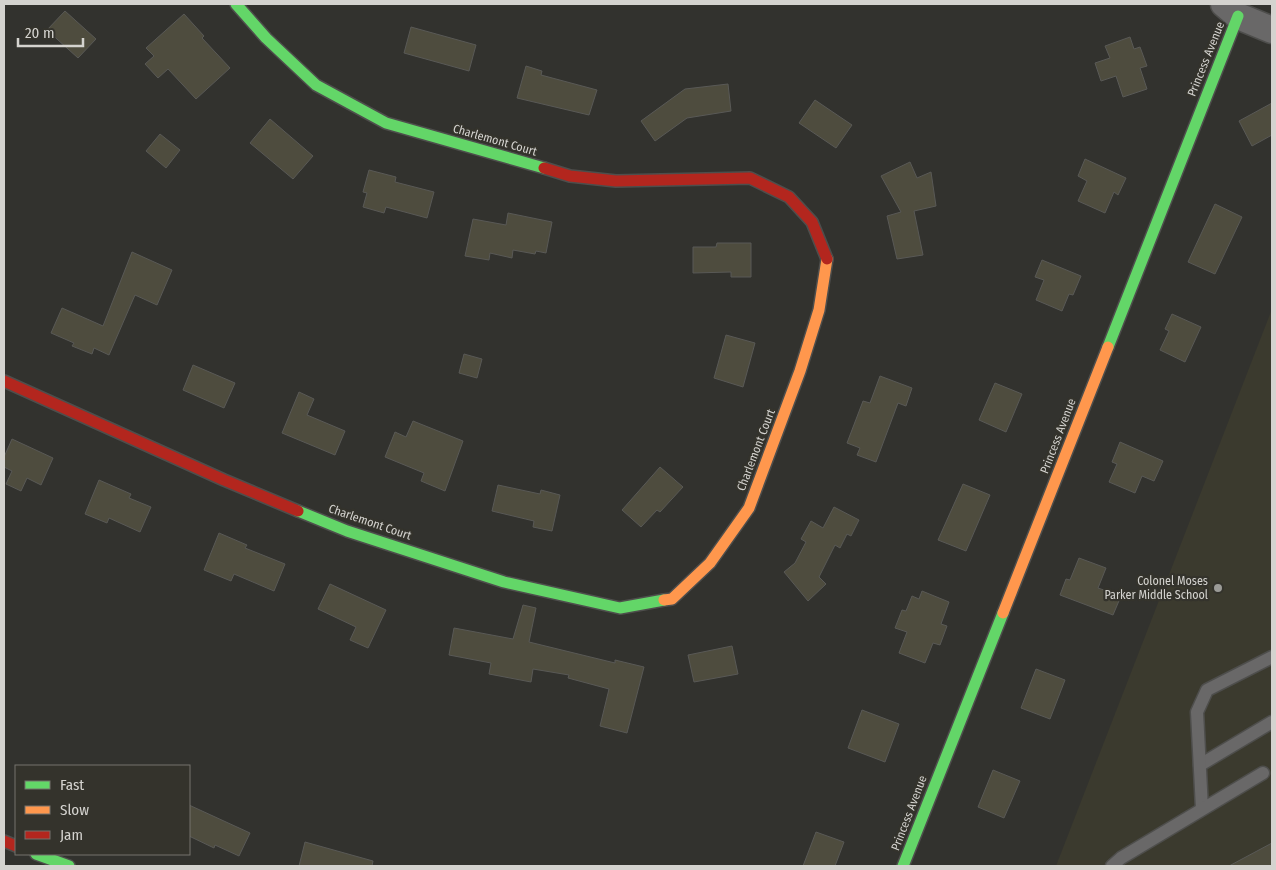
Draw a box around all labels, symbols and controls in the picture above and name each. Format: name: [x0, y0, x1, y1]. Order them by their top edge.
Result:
scale bar: [18, 15, 82, 47]
street label: Princess Avenue: [1185, 19, 1227, 98]
text: 20 m: [25, 24, 55, 42]
street label: Charlemont Court: [451, 121, 539, 159]
street label: Princess Avenue: [1037, 396, 1079, 476]
street label: Charlemont Court: [734, 407, 778, 493]
street label: Charlemont Court: [327, 501, 413, 543]
place label: Colonel Moses Parker Middle School: [1104, 574, 1208, 602]
marker: Colonel Moses Parker Middle School: [1212, 582, 1224, 594]
legend: [15, 765, 190, 855]
street label: Princess Avenue: [888, 773, 930, 853]
text: Fast: [60, 776, 84, 794]
text: Slow: [60, 801, 89, 819]
text: Jam: [60, 826, 83, 844]

